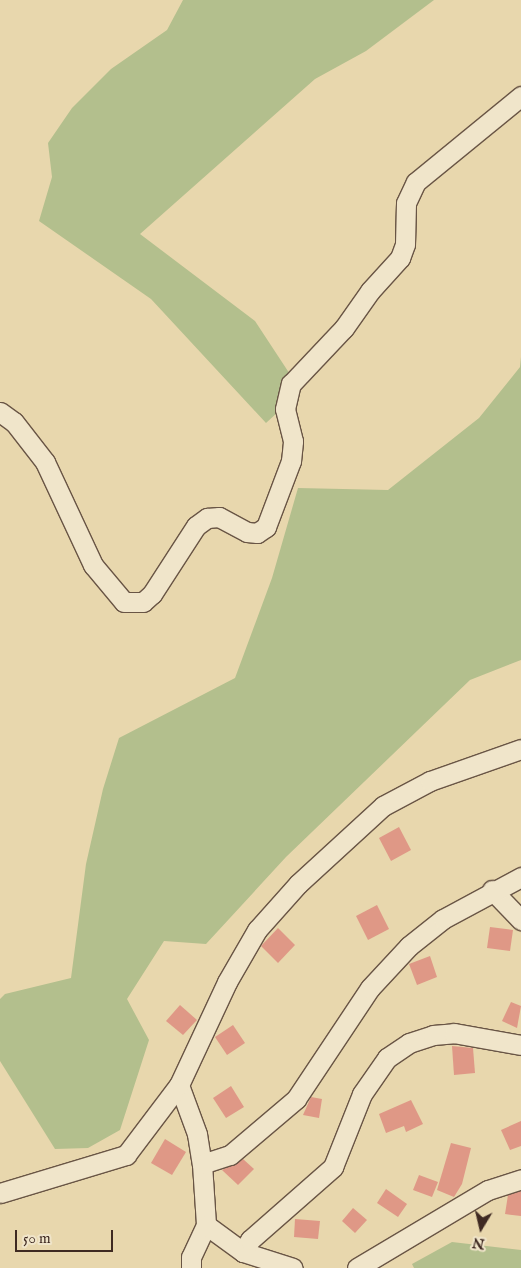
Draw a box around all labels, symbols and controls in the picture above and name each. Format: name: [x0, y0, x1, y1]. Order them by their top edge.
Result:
north arrow: [456, 1203, 506, 1253]
scale bar: [18, 1220, 115, 1252]
text: 50 m: [23, 1229, 51, 1248]
text: N: [471, 1233, 486, 1253]

